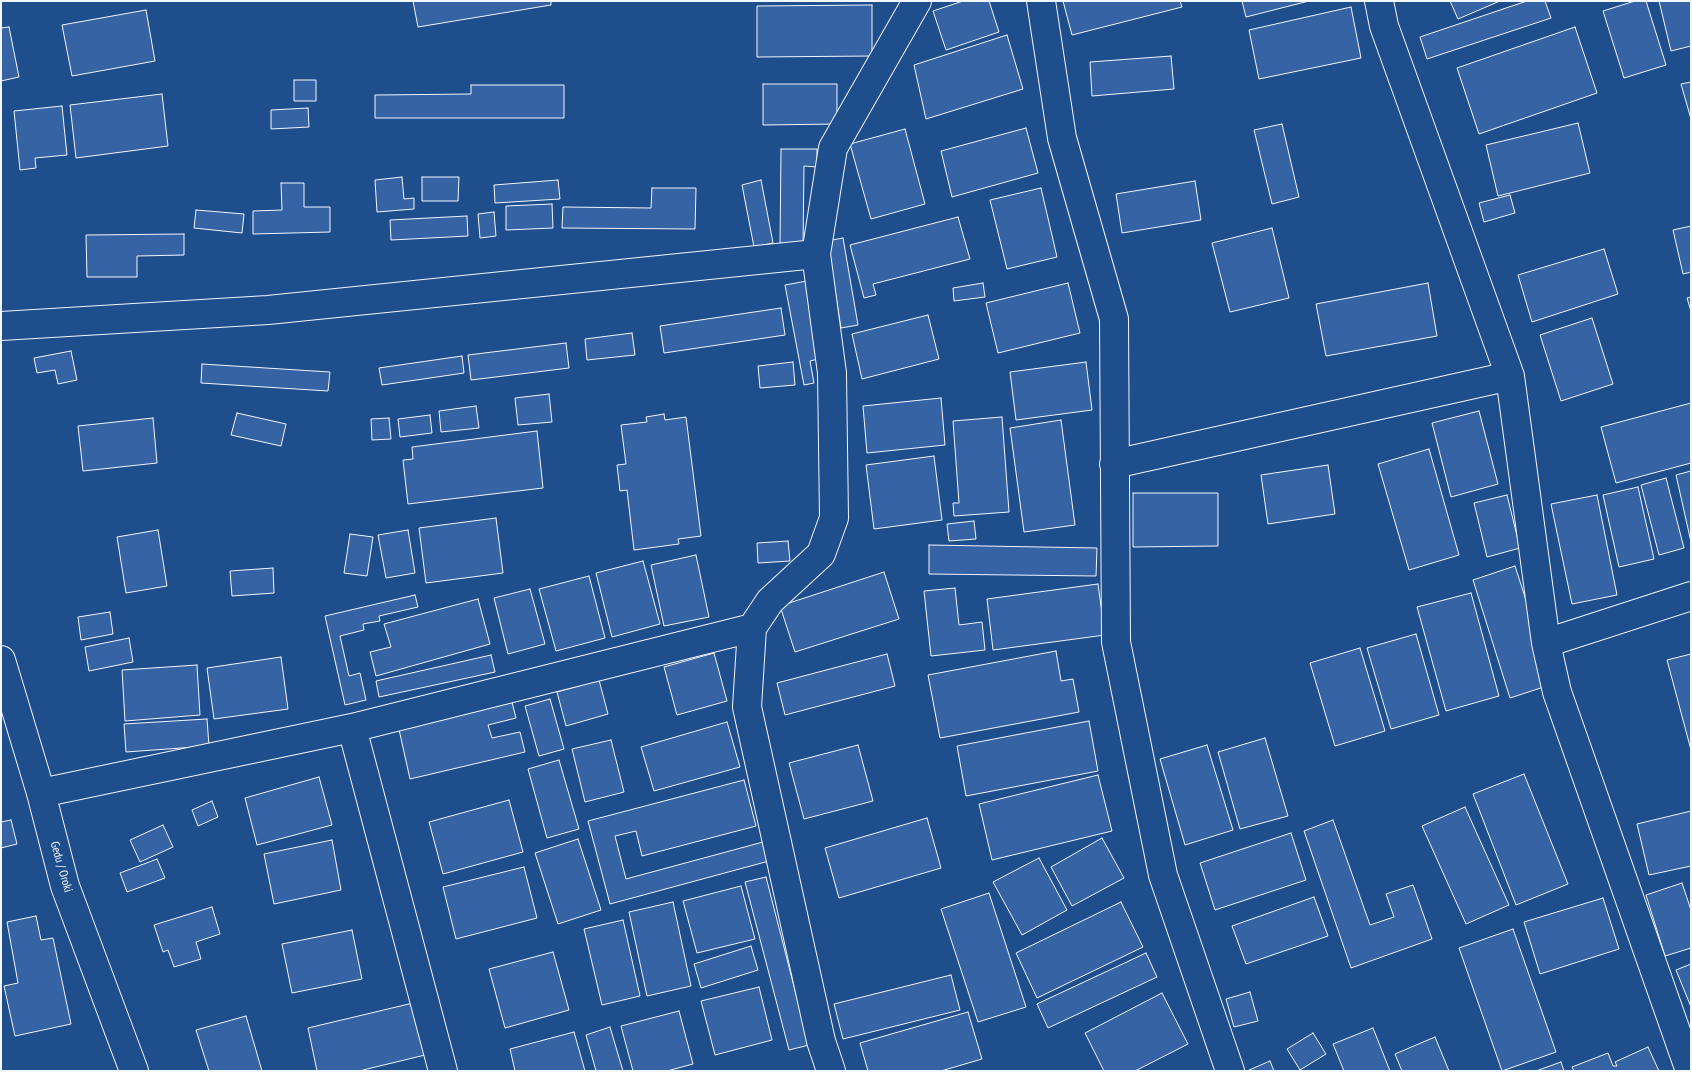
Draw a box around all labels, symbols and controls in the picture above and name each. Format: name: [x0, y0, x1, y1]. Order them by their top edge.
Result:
street label: Gedu / Oroki: [47, 840, 75, 894]

